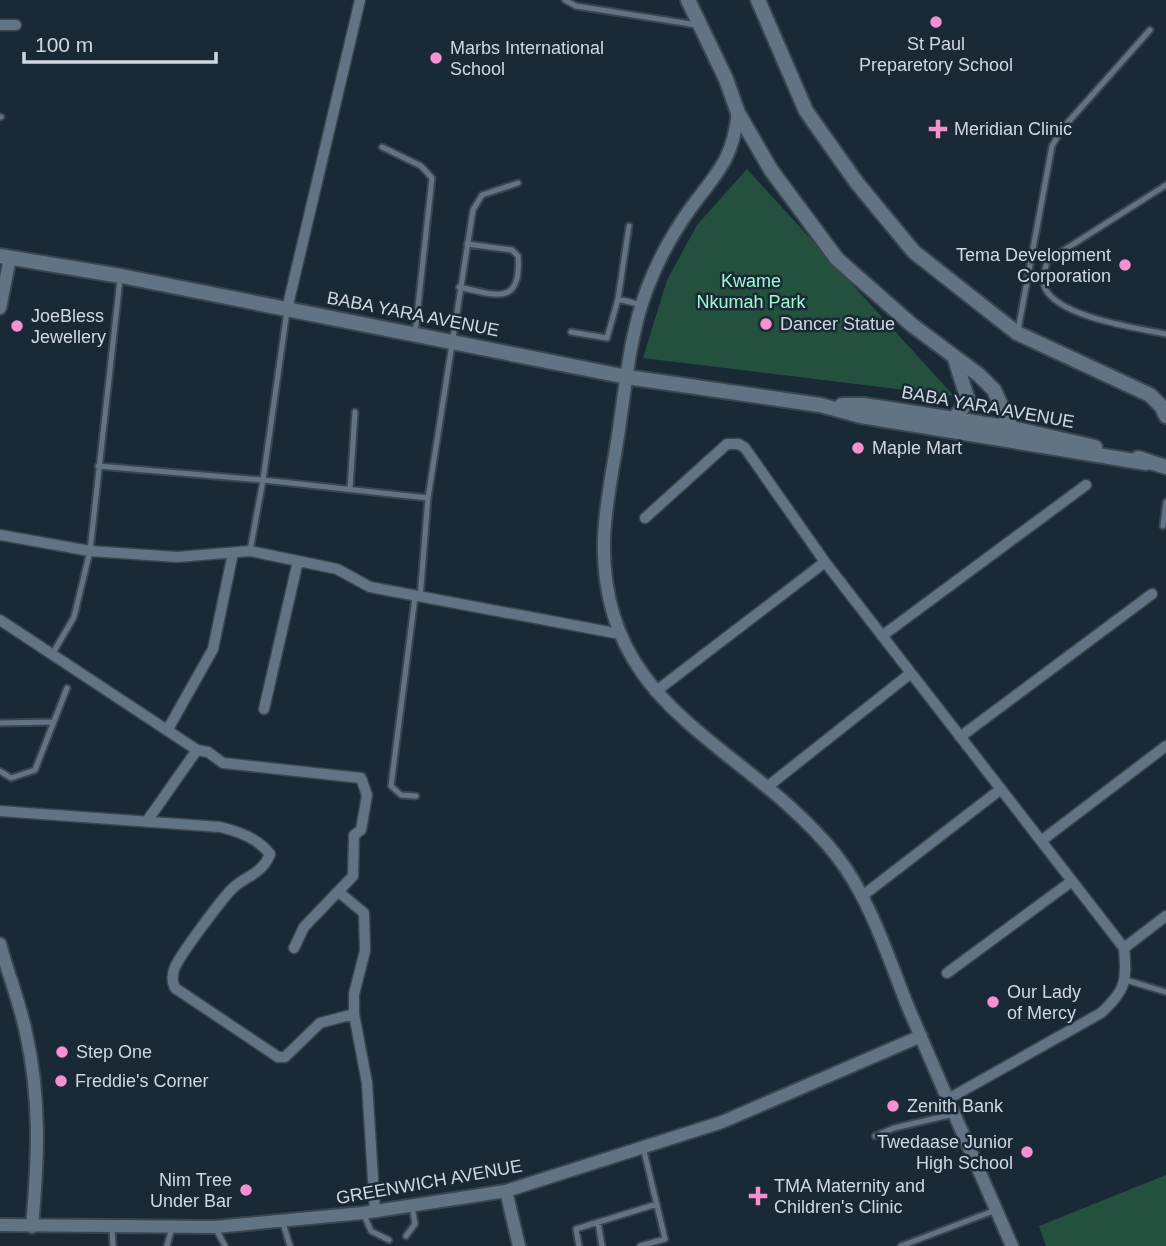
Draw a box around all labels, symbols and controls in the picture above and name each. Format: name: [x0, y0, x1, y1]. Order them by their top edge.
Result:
marker: St Paul Preparetory School: [928, 14, 944, 30]
scale bar: [24, 21, 217, 65]
text: 100 m: [35, 33, 93, 56]
place label: St Paul Preparetory School: [859, 34, 1013, 75]
place label: Marbs International School: [450, 38, 604, 79]
marker: Marbs International School: [428, 50, 444, 66]
marker: Meridian Clinic: [928, 119, 948, 139]
place label: Meridian Clinic: [954, 119, 1072, 139]
place label: Tema Development Corporation: [956, 245, 1111, 286]
marker: Tema Development Corporation: [1117, 257, 1133, 273]
park label: Kwame Nkumah Park: [696, 271, 807, 312]
street label: BABA YARA AVENUE: [325, 287, 501, 341]
place label: JoeBless Jewellery: [31, 306, 106, 347]
place label: Dancer Statue: [780, 314, 895, 334]
marker: Dancer Statue: [758, 316, 774, 332]
marker: JoeBless Jewellery: [9, 318, 25, 334]
street label: BABA YARA AVENUE: [900, 382, 1076, 432]
place label: Maple Mart: [872, 438, 962, 458]
marker: Maple Mart: [850, 440, 866, 456]
place label: Our Lady of Mercy: [1007, 982, 1081, 1023]
marker: Our Lady of Mercy: [985, 994, 1001, 1010]
place label: Step One: [76, 1042, 152, 1062]
marker: Step One: [54, 1044, 70, 1060]
place label: Freddie's Corner: [75, 1071, 209, 1091]
marker: Freddie's Corner: [53, 1073, 69, 1089]
place label: Zenith Bank: [907, 1096, 1004, 1116]
marker: Zenith Bank: [885, 1098, 901, 1114]
place label: Twedaase Junior High School: [877, 1132, 1013, 1173]
marker: Twedaase Junior High School: [1019, 1144, 1035, 1160]
street label: GREENWICH AVENUE: [334, 1156, 524, 1208]
place label: Nim Tree Under Bar: [150, 1170, 232, 1211]
place label: TMA Maternity and Children's Clinic: [774, 1176, 925, 1217]
marker: Nim Tree Under Bar: [238, 1182, 254, 1198]
marker: TMA Maternity and Children's Clinic: [748, 1186, 768, 1206]

